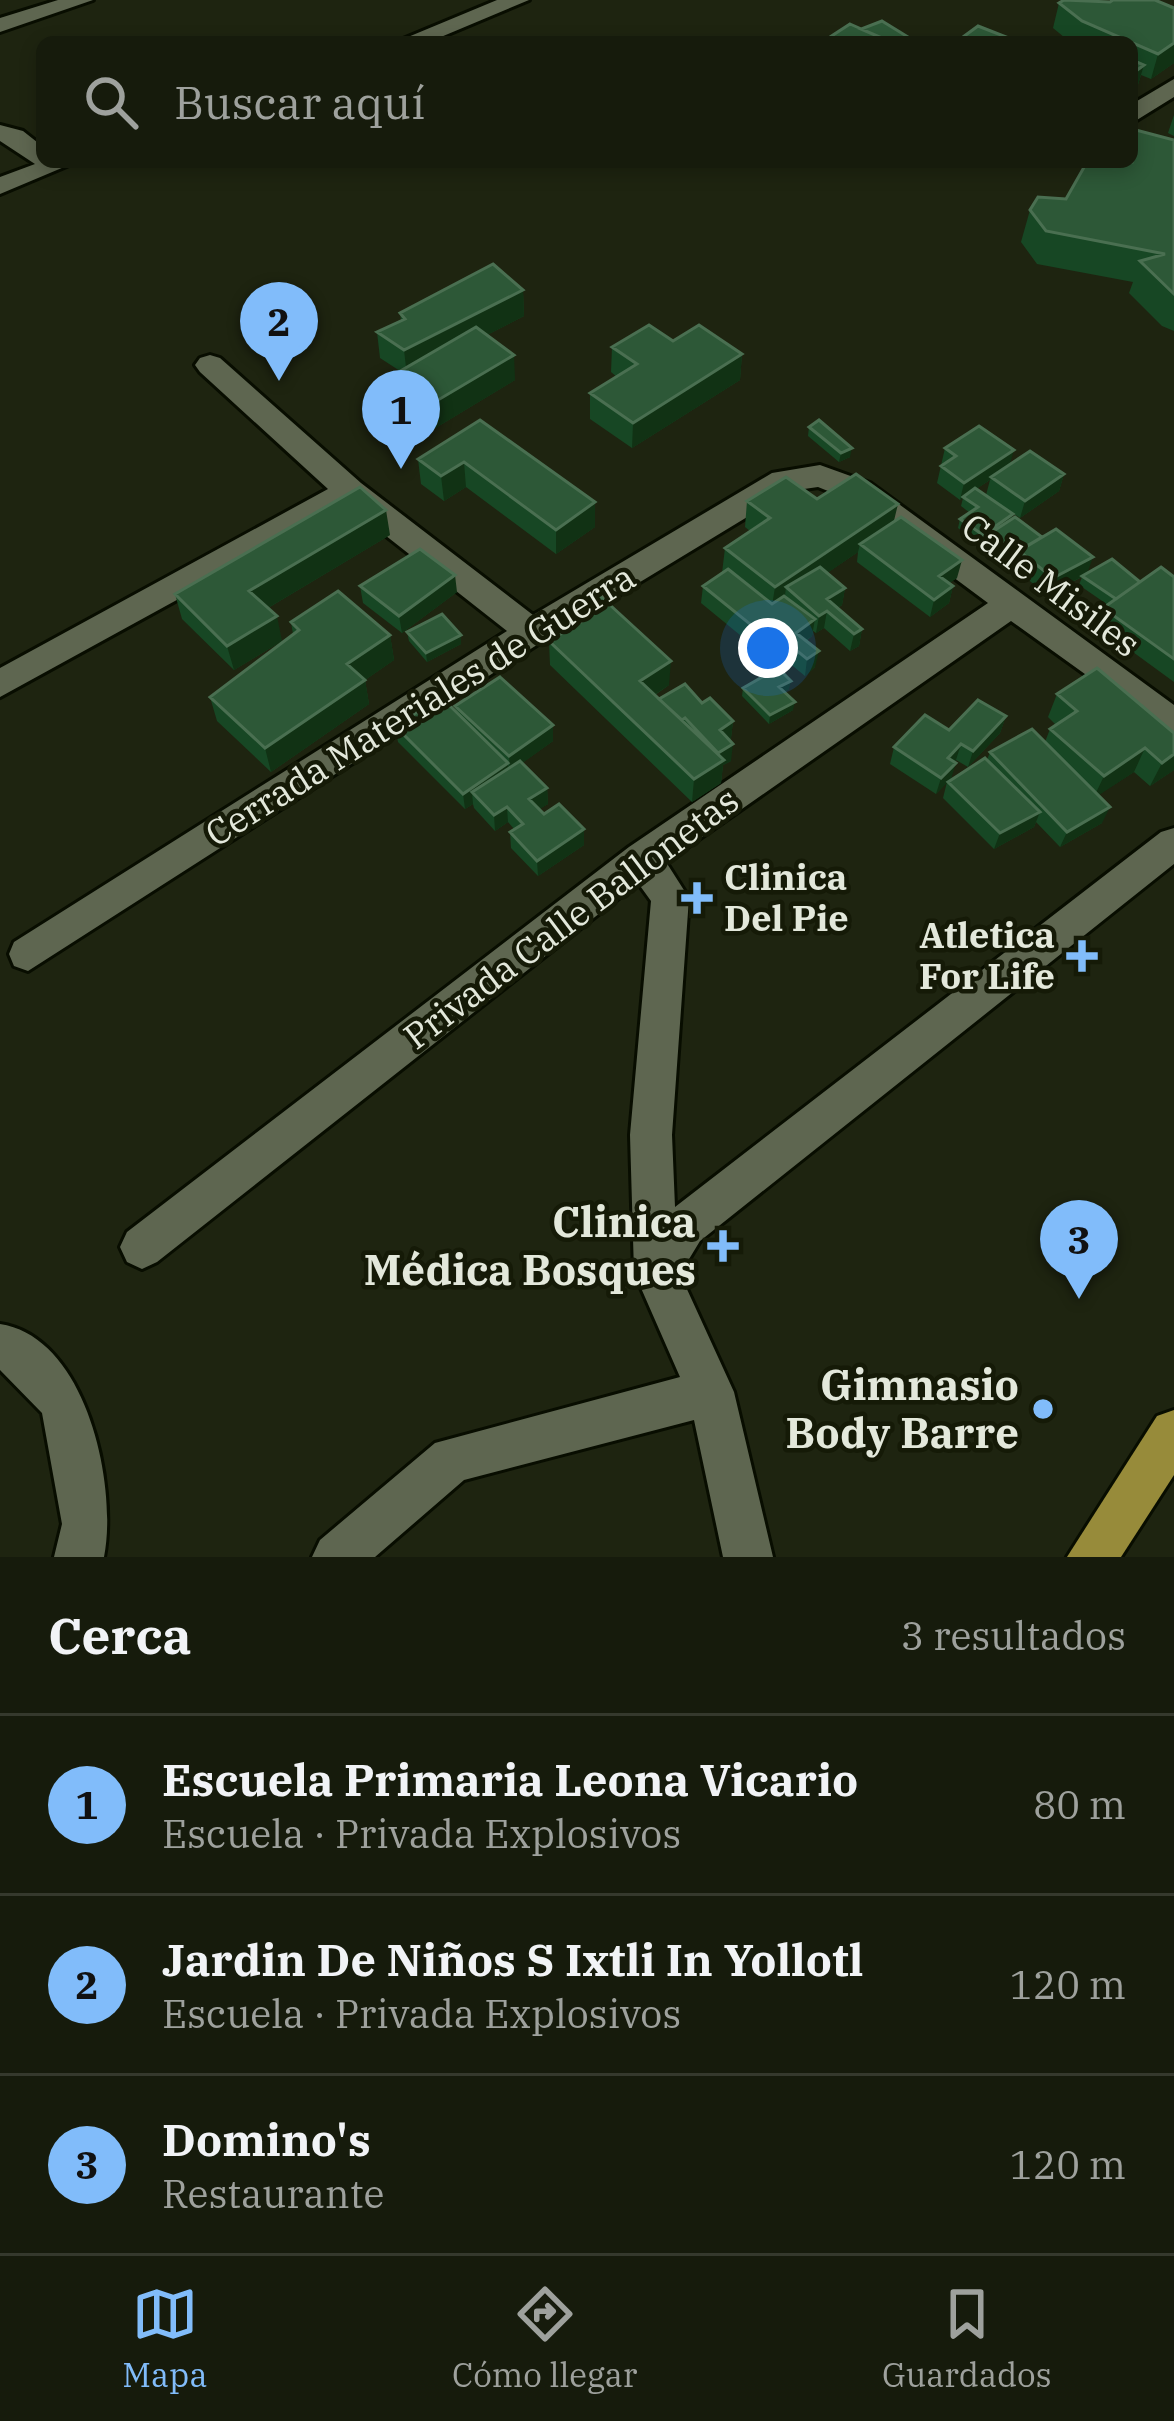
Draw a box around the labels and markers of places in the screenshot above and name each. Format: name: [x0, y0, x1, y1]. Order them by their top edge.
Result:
pin: 2: [240, 282, 318, 381]
pin: 1: [362, 370, 440, 469]
place label: Clinica Del Pie: [724, 853, 849, 941]
marker: Clinica Del Pie: [681, 882, 713, 914]
place label: Atletica For Life: [919, 911, 1055, 999]
marker: Atletica For Life: [1066, 940, 1098, 972]
place label: Clinica Médica Bosques: [364, 1194, 696, 1297]
pin: 3: [1040, 1200, 1118, 1299]
marker: Clinica Médica Bosques: [707, 1230, 739, 1262]
place label: Gimnasio Body Barre: [786, 1357, 1019, 1460]
marker: Gimnasio Body Barre: [1030, 1396, 1056, 1422]

